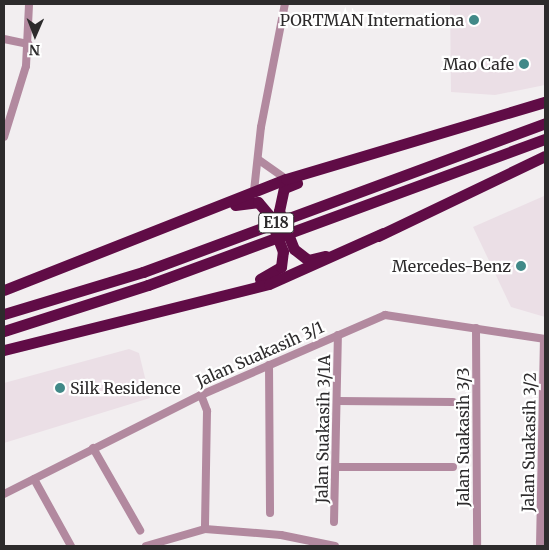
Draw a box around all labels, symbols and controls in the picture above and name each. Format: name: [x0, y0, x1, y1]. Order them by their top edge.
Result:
north arrow: [10, 10, 60, 60]
place label: PORTMAN Internationa: [280, 10, 464, 30]
marker: PORTMAN Internationa: [468, 14, 480, 26]
text: N: [29, 41, 40, 59]
place label: Mao Cafe: [443, 54, 514, 74]
marker: Mao Cafe: [518, 58, 530, 70]
road number: E18: [257, 210, 295, 236]
place label: Mercedes-Benz: [392, 256, 511, 276]
marker: Mercedes-Benz: [515, 260, 527, 272]
street label: Jalan Suakasih 3/1: [193, 317, 327, 391]
street label: Jalan Suakasih 3/1A: [312, 354, 334, 504]
street label: Jalan Suakasih 3/3: [453, 367, 473, 507]
street label: Jalan Suakasih 3/2: [518, 372, 540, 512]
place label: Silk Residence: [70, 378, 181, 398]
marker: Silk Residence: [54, 382, 66, 394]

